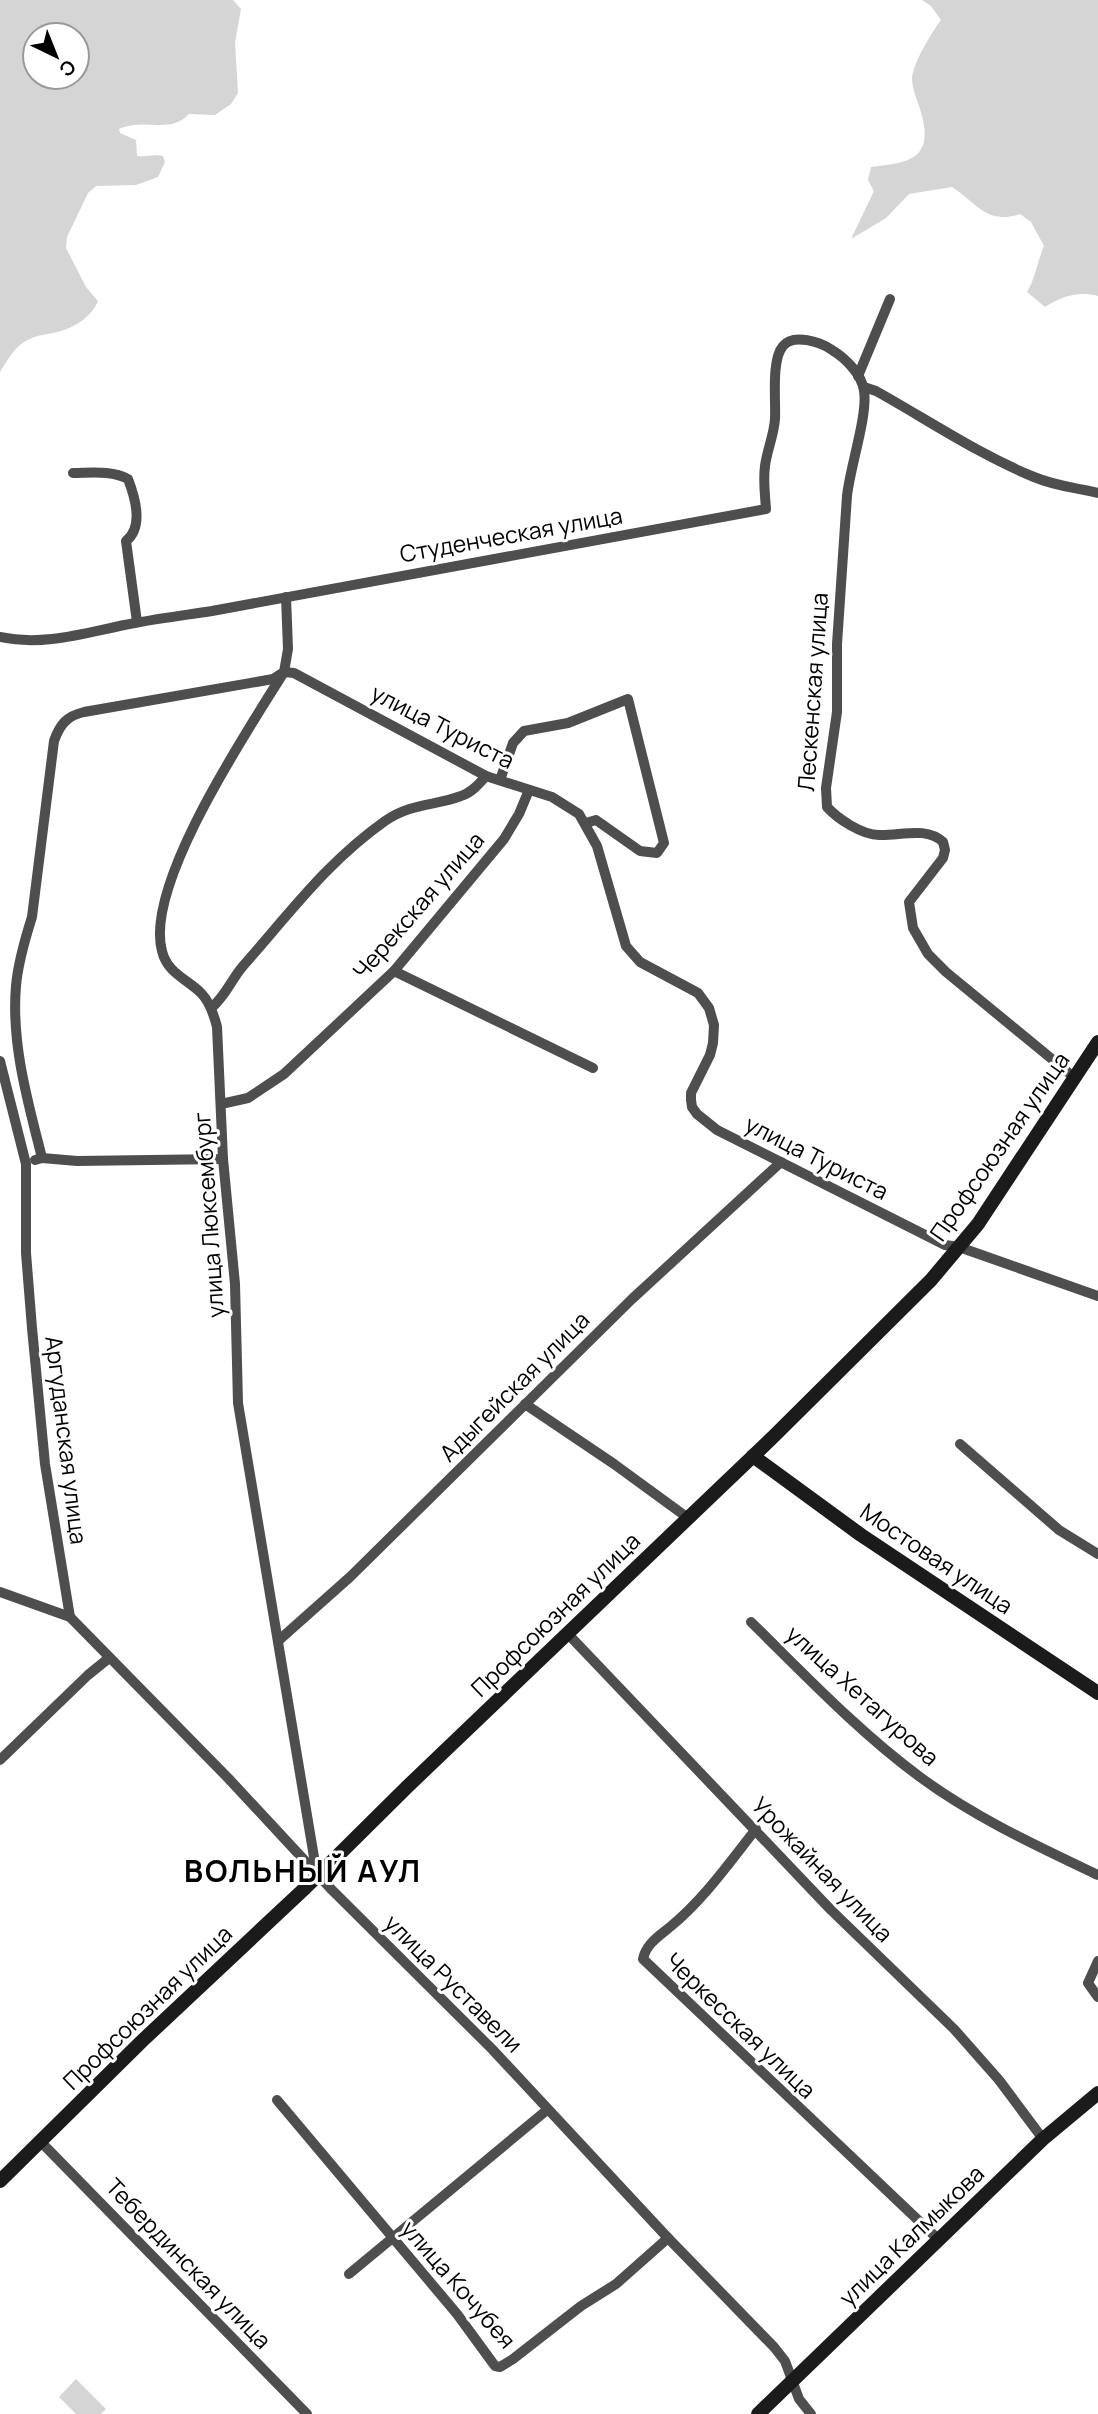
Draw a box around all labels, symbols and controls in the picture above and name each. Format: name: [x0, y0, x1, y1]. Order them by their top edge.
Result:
north arrow: [21, 21, 91, 91]
text: С: [54, 54, 82, 83]
street label: Студенческая улица: [397, 499, 625, 569]
street label: Лескенская улица: [789, 591, 835, 793]
street label: улица Туриста: [366, 676, 520, 776]
street label: Черекская улица: [345, 824, 491, 986]
street label: Профсоюзная улица: [922, 1045, 1076, 1247]
street label: улица Туриста: [740, 1107, 894, 1207]
street label: улица Люксембург: [185, 1111, 231, 1319]
street label: Адыгейская улица: [432, 1304, 596, 1468]
street label: Аргуданская улица: [38, 1334, 96, 1546]
street label: Мостовая улица: [854, 1495, 1020, 1621]
street label: Профсоюзная улица: [463, 1525, 647, 1703]
street label: улица Хетагурова: [780, 1618, 946, 1772]
street label: Урожайная улица: [745, 1789, 901, 1949]
district label: ВОЛЬНЫЙ АУЛ: [184, 1850, 422, 1891]
street label: улица Руставели: [378, 1907, 530, 2059]
street label: Профсоюзная улица: [55, 1918, 239, 2096]
street label: Черкесская улица: [659, 1945, 823, 2105]
street label: улица Калмыкова: [831, 2157, 991, 2313]
street label: Тебердинская улица: [99, 2171, 279, 2355]
street label: улица Кочубея: [394, 2213, 524, 2355]

